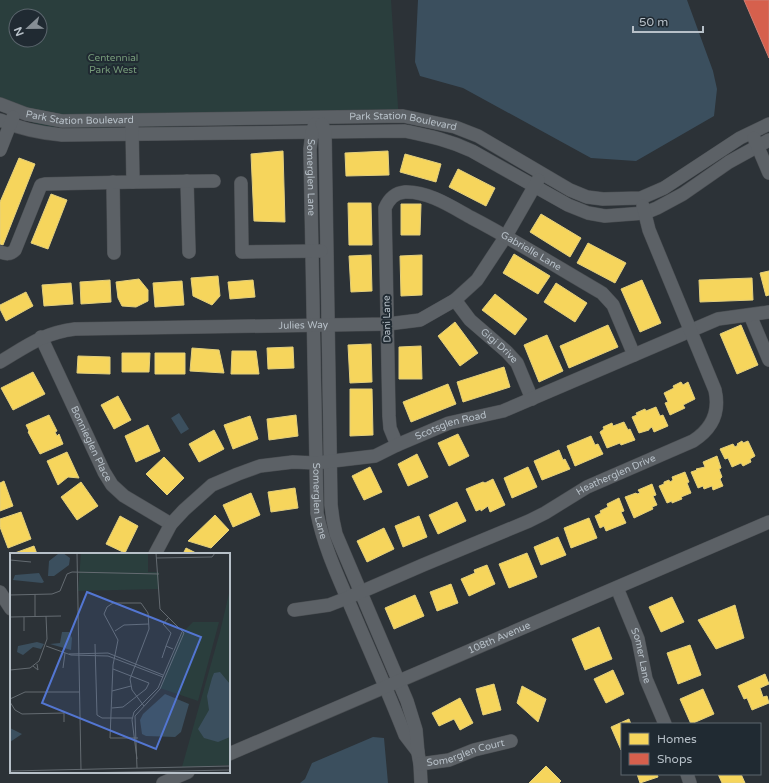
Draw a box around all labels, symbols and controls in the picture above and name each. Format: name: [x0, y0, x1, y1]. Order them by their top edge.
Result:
north arrow: [8, 8, 48, 48]
scale bar: [633, 8, 703, 34]
text: 50 m: [639, 15, 668, 29]
text: N: [12, 25, 27, 38]
park label: Centennial Park West: [88, 52, 138, 76]
street label: Park Station Boulevard: [25, 108, 134, 127]
street label: Park Station Boulevard: [349, 110, 458, 133]
street label: Somerglen Lane: [304, 138, 317, 216]
street label: Gabrielle Lane: [499, 229, 564, 274]
street label: Dani Lane: [381, 295, 393, 343]
street label: Julies Way: [278, 319, 329, 332]
street label: Gigi Drive: [478, 326, 521, 366]
street label: Bonnieglen Place: [68, 404, 115, 484]
street label: Scotsglen Road: [413, 409, 488, 443]
street label: Heatherglen Drive: [574, 452, 658, 498]
street label: Somerglen Lane: [310, 463, 330, 541]
inset map: [10, 553, 230, 773]
street label: 108th Avenue: [466, 619, 533, 657]
street label: Somer Lane: [628, 626, 653, 686]
legend: [621, 723, 761, 775]
text: Homes: [657, 732, 697, 746]
street label: Somerglen Court: [426, 737, 506, 769]
text: Shops: [657, 752, 692, 766]

